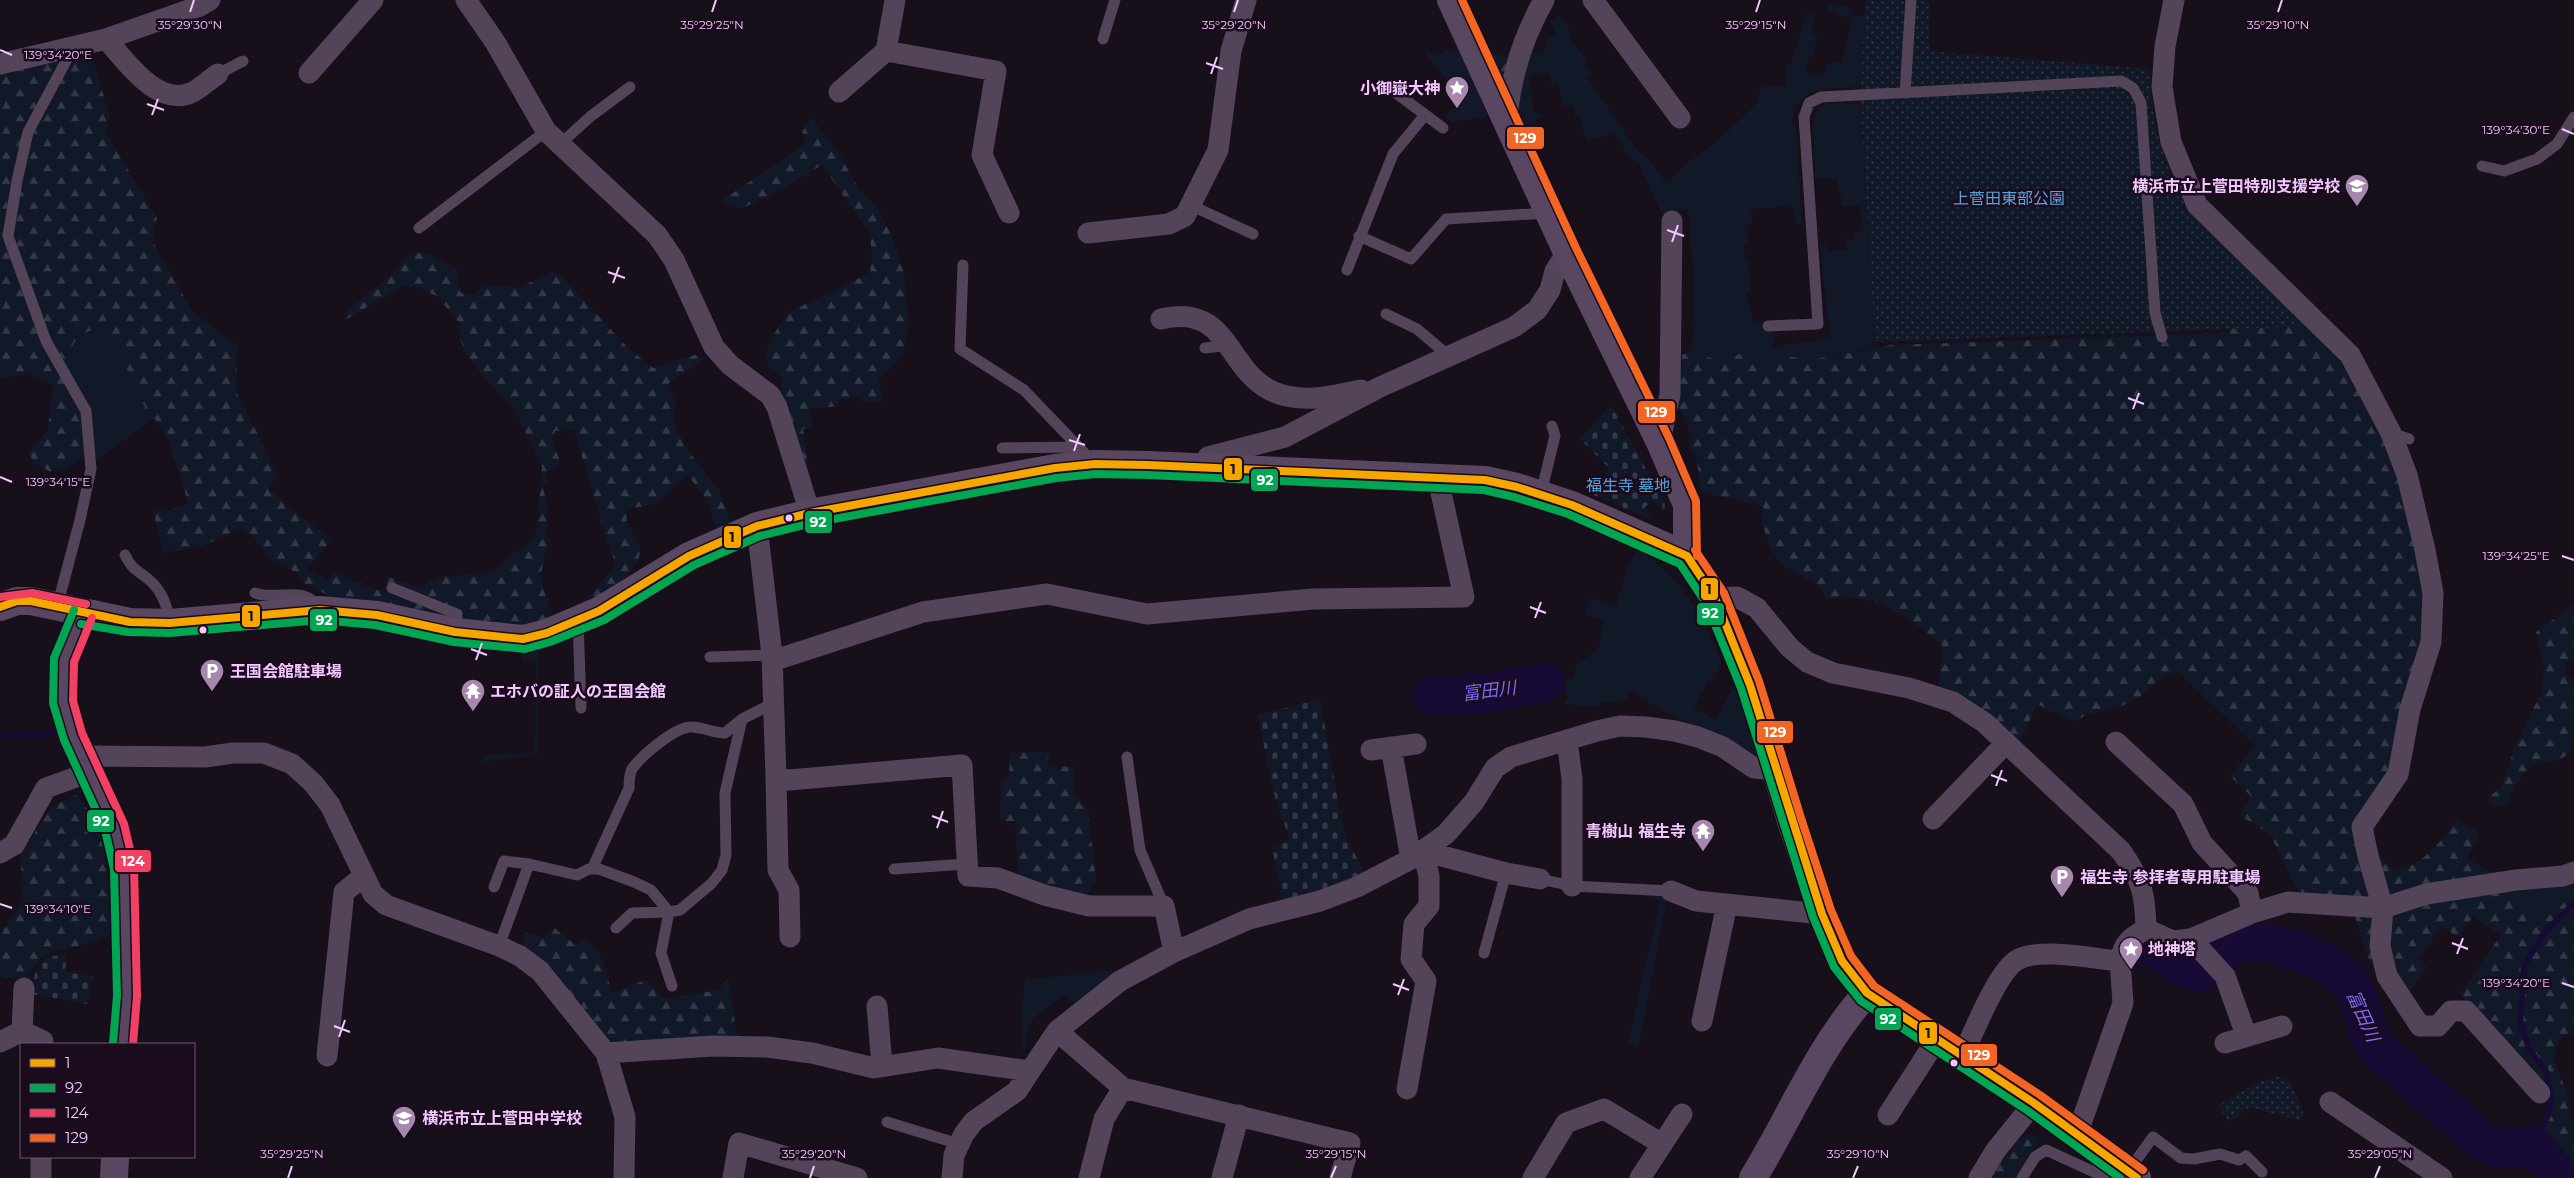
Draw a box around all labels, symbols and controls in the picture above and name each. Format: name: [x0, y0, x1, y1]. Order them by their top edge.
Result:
text: 35°29'30"N: [158, 17, 222, 32]
text: 35°29'25"N: [680, 17, 744, 32]
text: 35°29'20"N: [1202, 17, 1266, 32]
text: 35°29'15"N: [1725, 17, 1787, 32]
text: 35°29'10"N: [2247, 17, 2309, 32]
text: 139°34'20"E: [24, 47, 92, 62]
place icon: 小御嶽大神: [1444, 75, 1470, 109]
place label: 小御嶽大神: [1360, 79, 1440, 98]
text: 139°34'30"E: [2482, 122, 2550, 137]
line badge: 129: [1506, 126, 1545, 150]
text: 129: [1514, 129, 1536, 147]
school or university icon: 横浜市立上菅田特別支援学校: [2344, 173, 2370, 207]
place label: 横浜市立上菅田特別支援学校: [2132, 177, 2340, 196]
park label: 上菅田東部公園: [1953, 189, 2065, 208]
line badge: 129: [1637, 400, 1676, 424]
text: 129: [1645, 403, 1667, 421]
line badge: 1: [1223, 457, 1243, 481]
text: 1: [1230, 460, 1236, 478]
line badge: 92: [1250, 468, 1279, 492]
text: 92: [1256, 471, 1274, 489]
text: 139°34'15"E: [26, 474, 90, 489]
park label: 福生寺 墓地: [1586, 476, 1670, 495]
line badge: 92: [804, 510, 833, 534]
unlabelled marker: [784, 513, 794, 523]
text: 92: [809, 513, 827, 531]
line badge: 1: [723, 525, 742, 549]
text: 1: [729, 528, 735, 546]
text: 139°34'25"E: [2483, 548, 2549, 563]
line badge: 1: [1700, 577, 1719, 601]
text: 1: [1706, 580, 1712, 598]
line badge: 92: [1696, 602, 1725, 626]
line badge: 1: [241, 604, 261, 628]
text: 92: [1701, 604, 1719, 622]
text: 1: [248, 607, 254, 625]
line badge: 92: [309, 608, 338, 632]
text: 92: [315, 611, 333, 629]
unlabelled marker: [198, 625, 208, 635]
parking icon: 王国会館駐車場: [199, 658, 225, 692]
place label: 王国会館駐車場: [230, 662, 342, 681]
water label: 富田川: [1461, 677, 1519, 705]
temple icon: エホバの証人の王国会館: [460, 678, 486, 712]
place label: エホバの証人の王国会館: [490, 682, 666, 701]
line badge: 129: [1756, 720, 1794, 744]
text: 129: [1764, 723, 1786, 741]
line badge: 92: [86, 809, 115, 833]
text: 92: [92, 812, 110, 830]
temple icon: 青樹山 福生寺: [1690, 818, 1716, 852]
place label: 青樹山 福生寺: [1585, 822, 1686, 841]
line badge: 124: [114, 849, 152, 873]
text: 124: [121, 852, 145, 870]
parking icon: 福生寺 参拝者専用駐車場: [2049, 864, 2075, 898]
place label: 福生寺 参拝者専用駐車場: [2080, 868, 2261, 887]
text: 139°34'10"E: [25, 901, 91, 916]
place icon: 地神塔: [2118, 936, 2144, 970]
place label: 地神塔: [2148, 940, 2196, 959]
text: 139°34'20"E: [2482, 975, 2550, 990]
water label: 富田川: [2342, 987, 2385, 1047]
line badge: 92: [1874, 1007, 1902, 1031]
text: 92: [1879, 1010, 1897, 1028]
line badge: 1: [1918, 1021, 1938, 1045]
text: 1: [1925, 1024, 1931, 1042]
legend: [20, 1043, 195, 1158]
line badge: 129: [1960, 1043, 1998, 1067]
text: 129: [1968, 1046, 1990, 1064]
text: 1: [65, 1053, 70, 1072]
unlabelled marker: [1949, 1058, 1959, 1068]
text: 92: [65, 1078, 83, 1097]
text: 124: [65, 1103, 89, 1122]
school or university icon: 横浜市立上菅田中学校: [391, 1105, 417, 1139]
place label: 横浜市立上菅田中学校: [422, 1109, 582, 1128]
text: 129: [65, 1128, 88, 1147]
text: 35°29'25"N: [260, 1146, 324, 1161]
text: 35°29'20"N: [782, 1146, 846, 1161]
text: 35°29'15"N: [1305, 1146, 1367, 1161]
text: 35°29'10"N: [1827, 1146, 1889, 1161]
text: 35°29'05"N: [2348, 1146, 2412, 1161]

